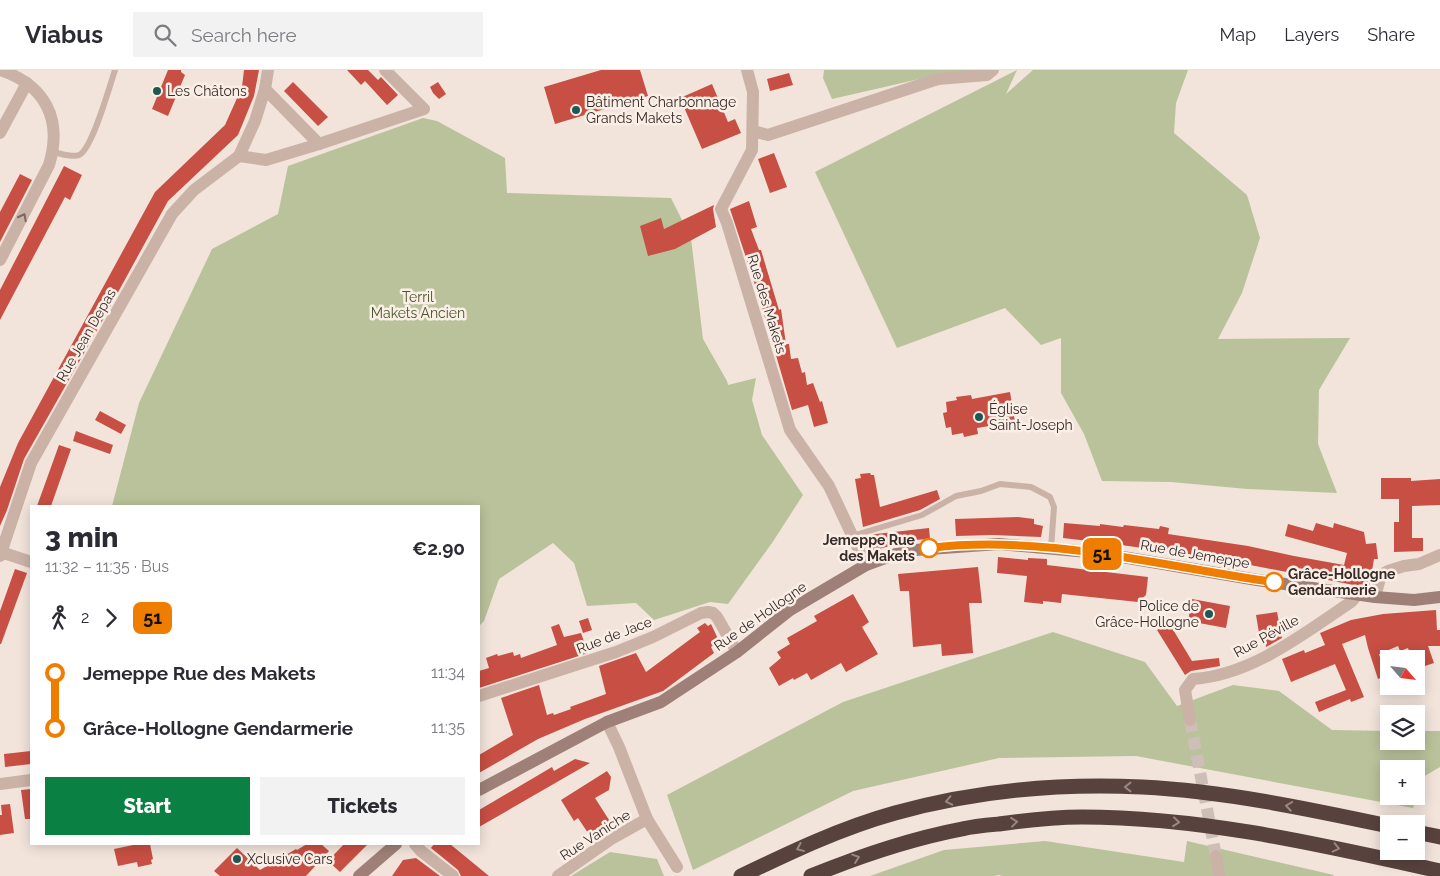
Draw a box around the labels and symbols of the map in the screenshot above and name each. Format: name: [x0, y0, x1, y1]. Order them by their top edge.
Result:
place label: Les Châtons: [167, 83, 247, 99]
marker: Les Châtons: [151, 85, 163, 97]
place label: Bâtiment Charbonnage Grands Makets: [586, 94, 736, 126]
marker: Bâtiment Charbonnage Grands Makets: [570, 104, 582, 116]
one-way arrow: [17, 213, 27, 222]
street label: Rue des Makets: [744, 252, 790, 356]
street label: Rue Jean Depas: [53, 286, 119, 384]
park label: Terril Makets Ancien: [371, 289, 465, 321]
place label: Église Saint-Joseph: [989, 400, 1073, 433]
marker: Église Saint-Joseph: [973, 411, 985, 423]
place label: Jemeppe Rue des Makets: [823, 532, 916, 564]
street label: Rue de Jemeppe: [1139, 537, 1251, 571]
marker: Jemeppe Rue des Makets: [919, 538, 939, 558]
line badge: 51: [1080, 538, 1124, 570]
place label: Grâce-Hollogne Gendarmerie: [1288, 566, 1396, 598]
marker: Grâce-Hollogne Gendarmerie: [1264, 572, 1284, 592]
street label: Rue de Hollogne: [711, 578, 809, 654]
place label: Police de Grâce-Hollogne: [1095, 598, 1199, 630]
marker: Police de Grâce-Hollogne: [1203, 608, 1215, 620]
street label: Rue Péville: [1231, 612, 1301, 660]
street label: Rue de Jace: [574, 613, 654, 657]
north arrow: [1380, 650, 1425, 695]
one-way arrow: [1124, 782, 1132, 792]
one-way arrow: [945, 795, 954, 806]
one-way arrow: [1285, 802, 1294, 812]
street label: Rue Vaniche: [557, 806, 633, 864]
one-way arrow: [1172, 816, 1180, 827]
one-way arrow: [1010, 817, 1018, 828]
one-way arrow: [796, 842, 805, 853]
one-way arrow: [1332, 842, 1341, 853]
place label: Xclusive Cars: [247, 851, 333, 867]
marker: Xclusive Cars: [231, 853, 243, 865]
one-way arrow: [851, 854, 860, 864]

